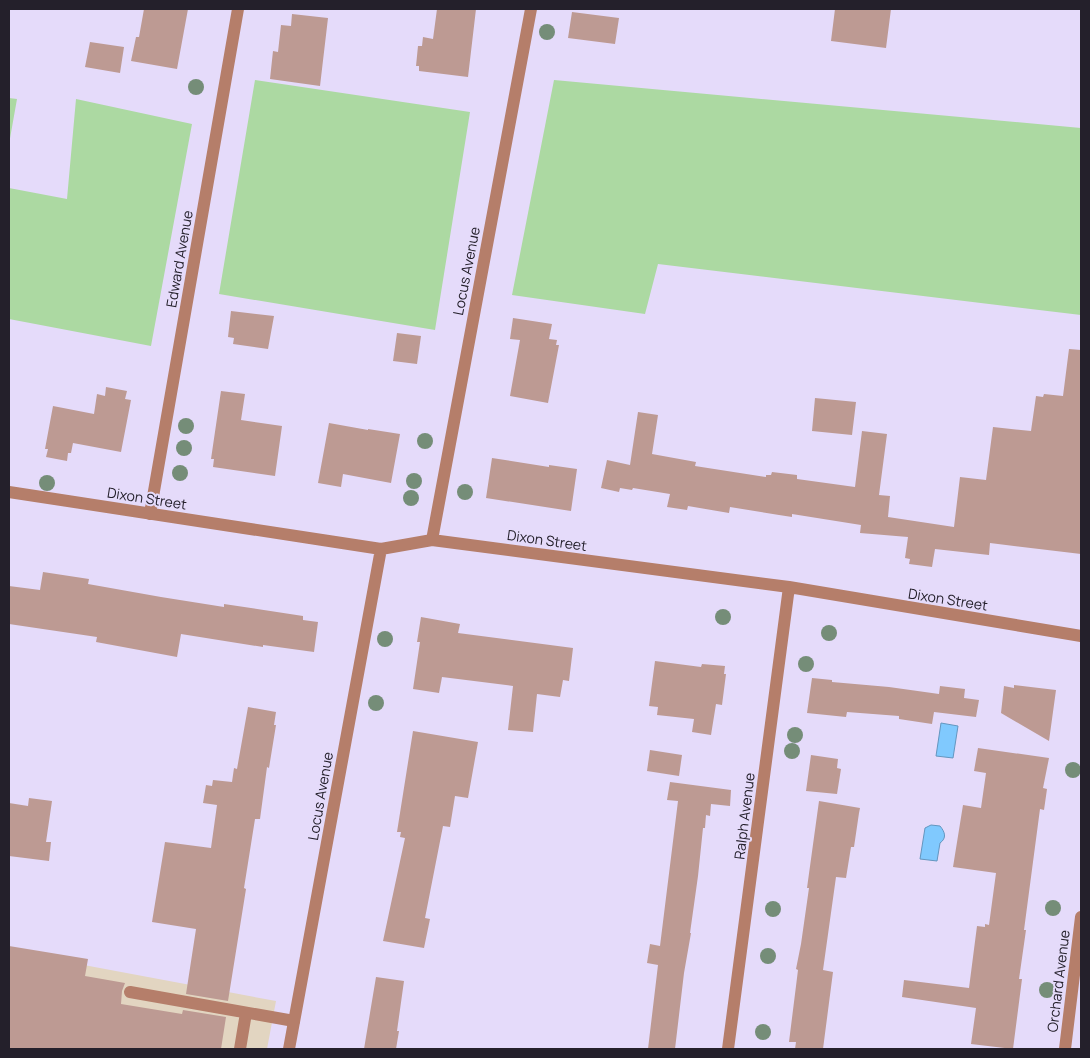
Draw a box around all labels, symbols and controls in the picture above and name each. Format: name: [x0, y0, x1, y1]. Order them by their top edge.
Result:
street label: Edward Avenue: [161, 209, 197, 309]
street label: Locus Avenue: [448, 225, 484, 317]
street label: Dixon Street: [106, 482, 189, 514]
street label: Dixon Street: [506, 525, 588, 555]
street label: Dixon Street: [907, 583, 990, 615]
street label: Locus Avenue: [303, 750, 337, 842]
street label: Ralph Avenue: [729, 772, 759, 860]
street label: Orchard Avenue: [1042, 929, 1074, 1033]

